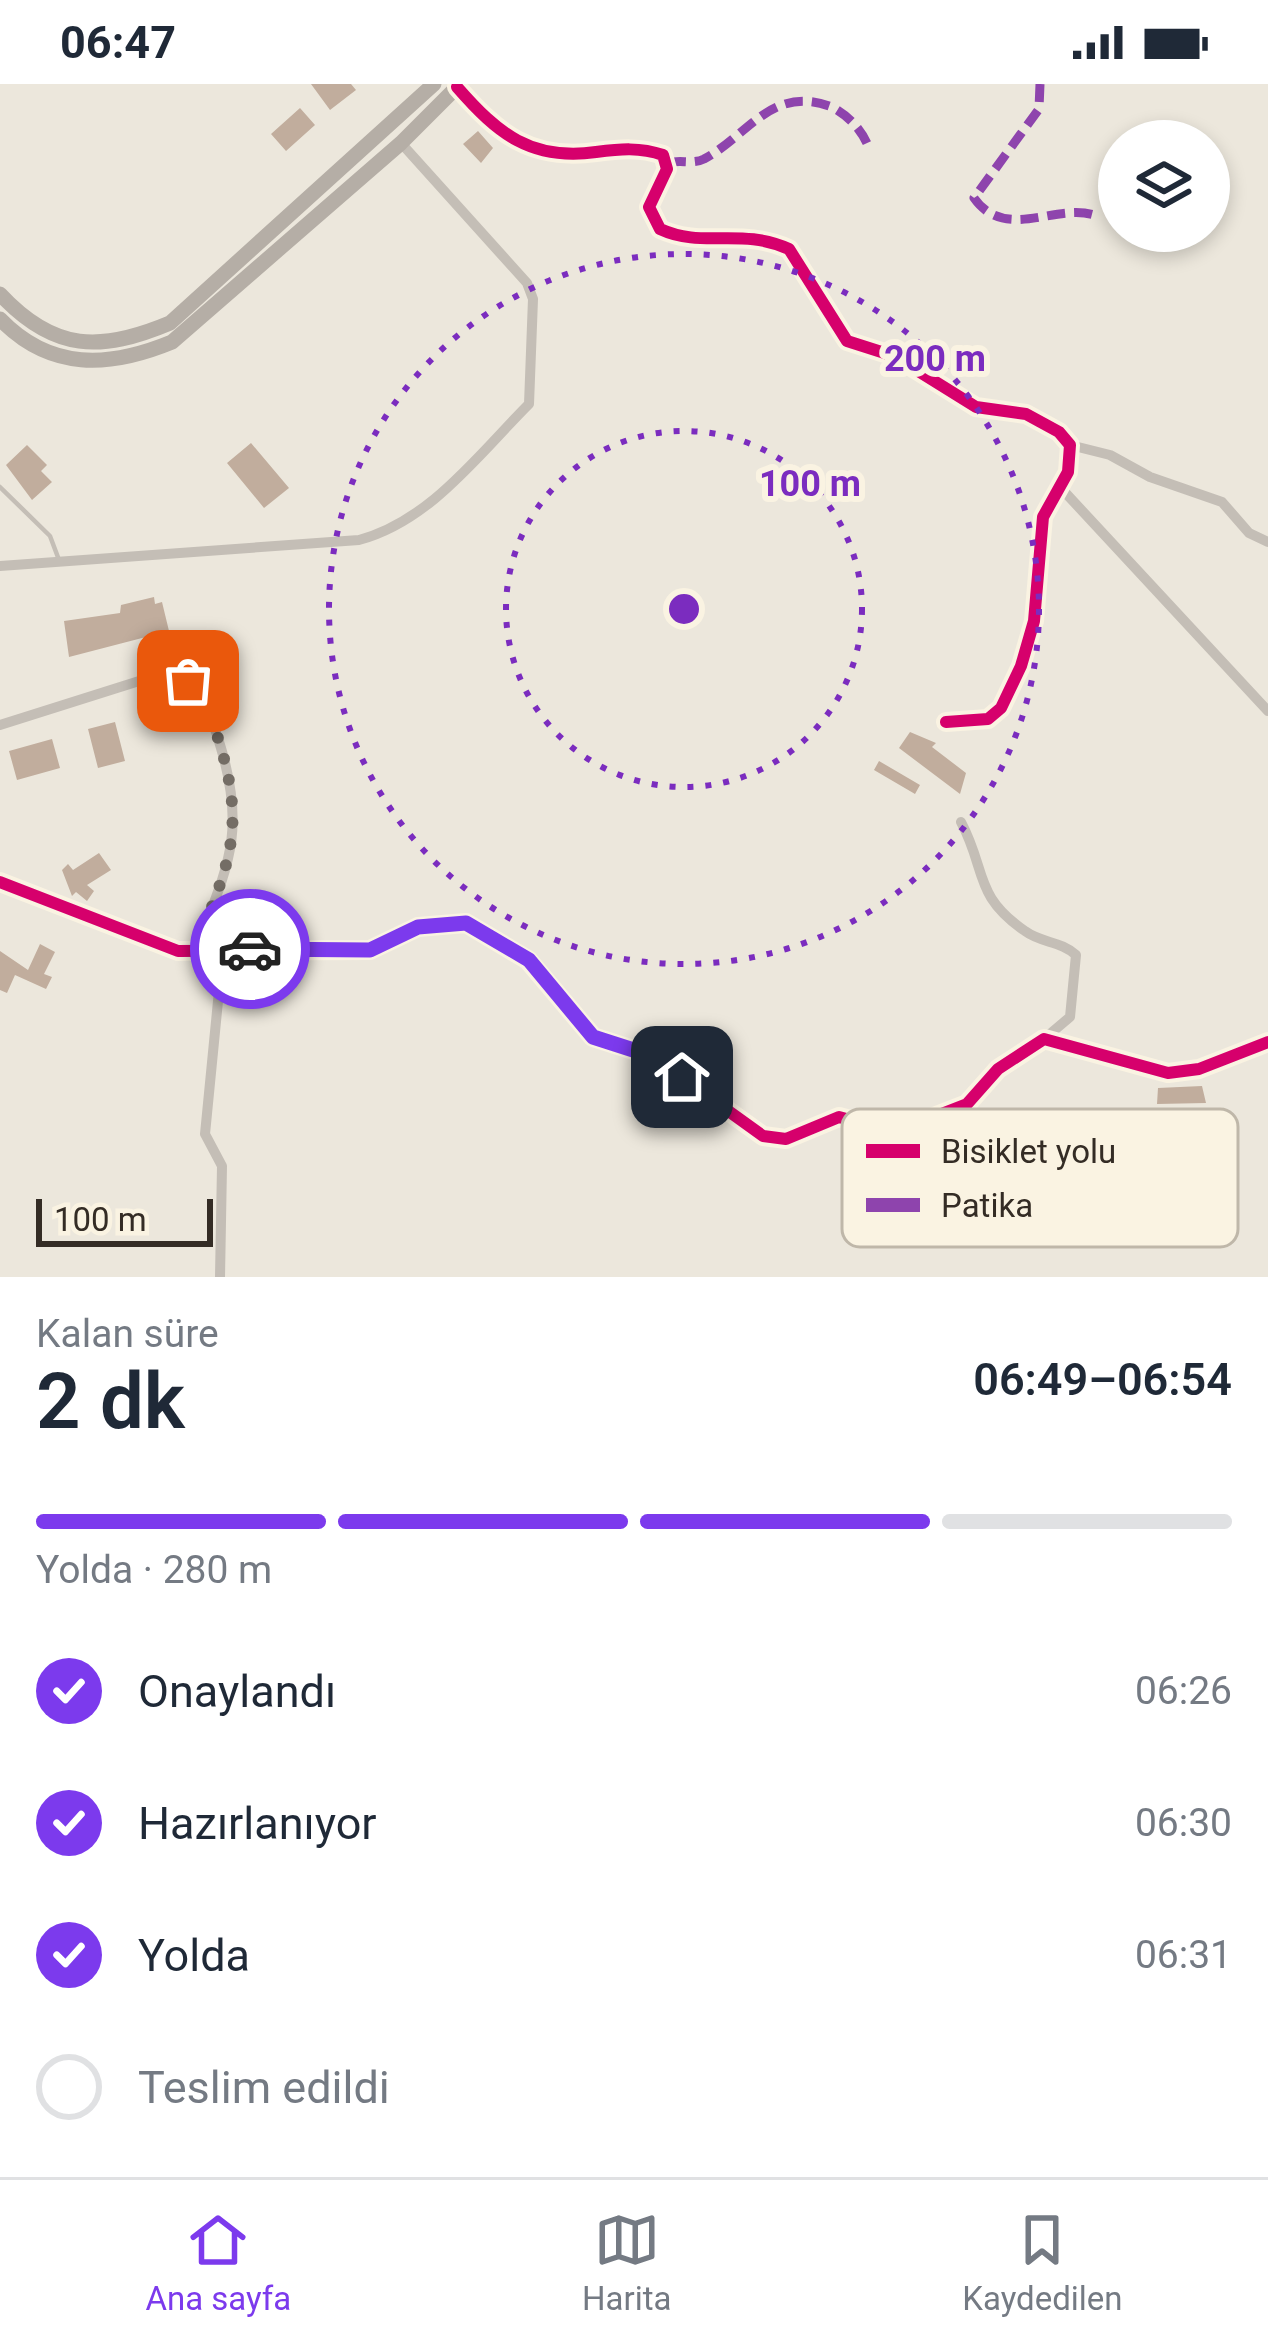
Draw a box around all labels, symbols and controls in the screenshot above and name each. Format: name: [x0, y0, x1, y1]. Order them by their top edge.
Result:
text: 06:47: [60, 16, 176, 69]
map controls: [1098, 120, 1230, 252]
button: layers: [1098, 120, 1230, 252]
text: 200 m: [884, 338, 986, 380]
text: 100 m: [759, 463, 861, 505]
centre of rings: [663, 588, 705, 630]
pin: [137, 630, 239, 732]
icon: bag: [155, 648, 221, 714]
courier: [190, 889, 310, 1009]
icon: car: [217, 916, 283, 982]
pin: [631, 1026, 733, 1128]
icon: home: [649, 1044, 715, 1110]
legend: [842, 1109, 1238, 1247]
text: Bisiklet yolu: [941, 1132, 1116, 1171]
text: Patika: [941, 1186, 1033, 1225]
scale bar: [36, 1193, 213, 1246]
text: 100 m: [54, 1200, 147, 1239]
text: Kalan süre: [36, 1311, 219, 1357]
text: 06:49–06:54: [973, 1353, 1232, 1406]
text: 2 dk: [36, 1356, 185, 1447]
text: Yolda · 280 m: [36, 1547, 272, 1593]
icon: check: [36, 1658, 102, 1724]
text: Onaylandı: [138, 1665, 336, 1718]
text: 06:26: [1135, 1668, 1232, 1714]
icon: check: [36, 1790, 102, 1856]
text: Hazırlanıyor: [138, 1797, 377, 1850]
text: 06:30: [1135, 1800, 1232, 1846]
icon: check: [36, 1922, 102, 1988]
text: Yolda: [138, 1929, 250, 1982]
text: 06:31: [1135, 1932, 1232, 1978]
text: Teslim edildi: [138, 2061, 390, 2114]
tab: Ana sayfa: [145, 2207, 291, 2318]
tab: Harita: [582, 2207, 672, 2318]
tab: Kaydedilen: [962, 2207, 1123, 2318]

